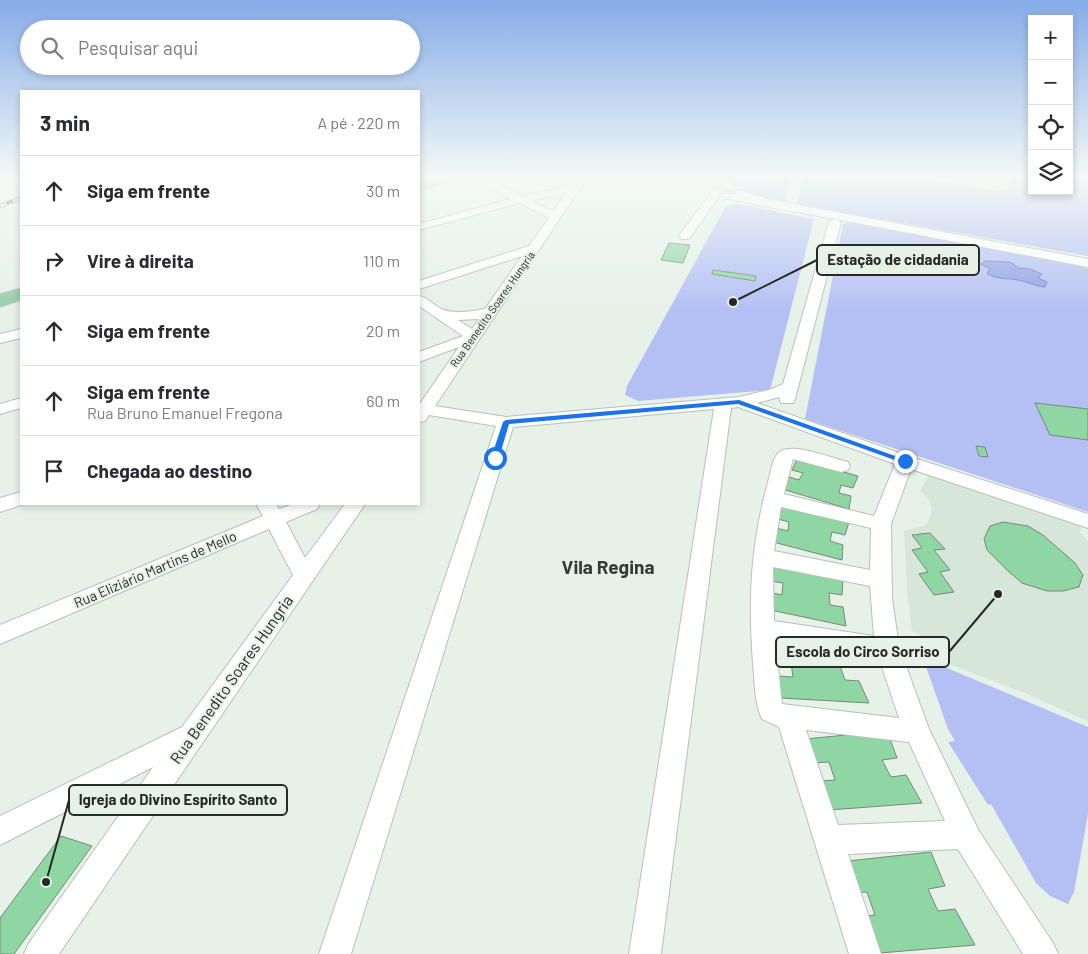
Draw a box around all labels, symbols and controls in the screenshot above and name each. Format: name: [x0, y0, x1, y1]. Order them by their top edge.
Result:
map controls: [1028, 15, 1073, 195]
button: +: [1028, 15, 1073, 60]
search box: [20, 20, 420, 75]
icon: search: [38, 34, 66, 62]
text: Pesquisar aqui: [78, 36, 198, 59]
button: −: [1028, 60, 1073, 105]
button: locate: [1028, 105, 1073, 150]
text: 3 min: [40, 110, 90, 135]
text: A pé · 220 m: [317, 113, 400, 132]
button: layers: [1028, 150, 1073, 195]
icon: ahead: [40, 177, 68, 205]
text: Siga em frente: [87, 179, 210, 202]
text: 30 m: [366, 181, 400, 200]
callout: Estação de cidadania: [817, 245, 979, 275]
icon: right: [40, 247, 68, 275]
text: Vire à direita: [87, 249, 194, 272]
street label: Rua Benedito Soares Hungria: [447, 249, 537, 369]
text: Estação de cidadania: [827, 250, 969, 268]
text: 110 m: [363, 251, 400, 270]
icon: ahead: [40, 317, 68, 345]
text: Siga em frente: [87, 319, 210, 342]
text: 20 m: [366, 321, 400, 340]
text: Siga em frente: [87, 380, 210, 403]
icon: ahead: [40, 387, 68, 415]
text: 60 m: [366, 391, 400, 410]
text: Rua Bruno Emanuel Fregona: [87, 403, 283, 422]
route start: [484, 447, 507, 470]
route end: [894, 450, 917, 473]
icon: arrive: [40, 457, 68, 485]
text: Chegada ao destino: [87, 459, 252, 482]
street label: Rua Eliziário Martins de Mello: [71, 527, 239, 611]
district label: Vila Regina: [562, 555, 654, 578]
street label: Rua Benedito Soares Hungria: [166, 591, 296, 767]
callout: Escola do Circo Sorriso: [776, 637, 949, 667]
text: Escola do Circo Sorriso: [786, 642, 940, 660]
callout: Igreja do Divino Espírito Santo: [69, 785, 287, 815]
text: Igreja do Divino Espírito Santo: [79, 790, 277, 808]

